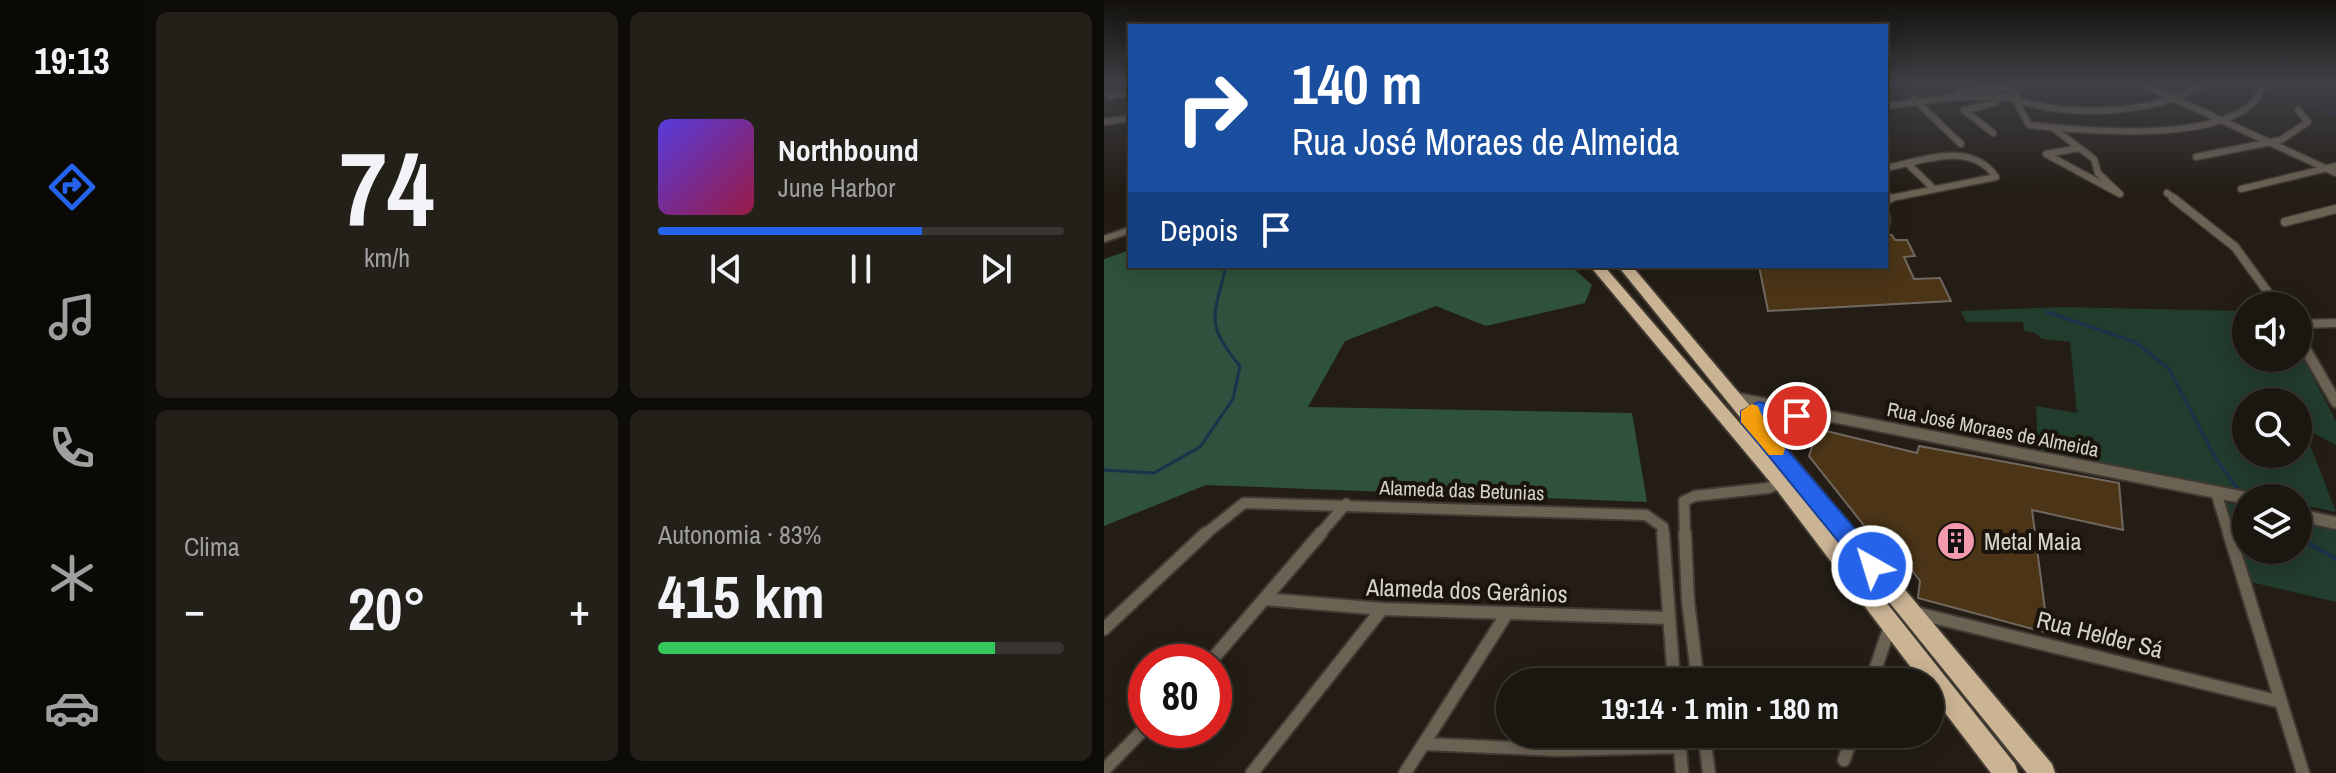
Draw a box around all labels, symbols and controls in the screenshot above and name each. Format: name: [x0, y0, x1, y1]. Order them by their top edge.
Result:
text: 19:13: [34, 37, 110, 85]
text: 140 m: [1292, 46, 1422, 121]
icon: right: [1160, 56, 1264, 160]
text: 74: [340, 118, 434, 258]
text: Rua José Moraes de Almeida: [1292, 118, 1679, 166]
text: Northbound: [778, 130, 919, 170]
icon: directions: [44, 159, 100, 215]
text: June Harbor: [778, 170, 895, 205]
icon: arrive: [1254, 208, 1298, 252]
text: Depois: [1160, 210, 1238, 250]
text: km/h: [364, 240, 410, 275]
icon: previous: [704, 247, 748, 291]
icon: pause: [839, 247, 883, 291]
icon: next: [974, 247, 1018, 291]
icon: music: [44, 289, 100, 345]
map controls: [2232, 292, 2312, 564]
button: sound: [2232, 292, 2312, 372]
pin: [1763, 382, 1831, 450]
button: search: [2232, 388, 2312, 468]
icon: arrive: [1775, 394, 1819, 438]
street label: Rua José Moraes de Almeida: [1885, 395, 2101, 463]
icon: phone: [44, 420, 100, 476]
street label: Alameda das Betunias: [1378, 474, 1545, 506]
button: layers: [2232, 484, 2312, 564]
text: Autonomia · 83%: [658, 517, 822, 552]
building icon: Metal Maia: [1935, 520, 1977, 562]
position arrow: [1830, 524, 1914, 608]
place label: Metal Maia: [1984, 525, 2081, 557]
text: Clima: [184, 529, 240, 564]
icon: climate: [44, 550, 100, 606]
text: 415 km: [658, 556, 825, 637]
text: 20°: [348, 568, 426, 649]
street label: Alameda dos Gerânios: [1365, 570, 1568, 610]
text: −: [184, 579, 205, 639]
text: +: [569, 579, 590, 639]
street label: Rua Helder Sá: [2034, 603, 2167, 665]
speed limit sign: 80: [1128, 644, 1232, 748]
icon: car: [44, 680, 100, 736]
text: 19:14 · 1 min · 180 m: [1601, 688, 1839, 728]

